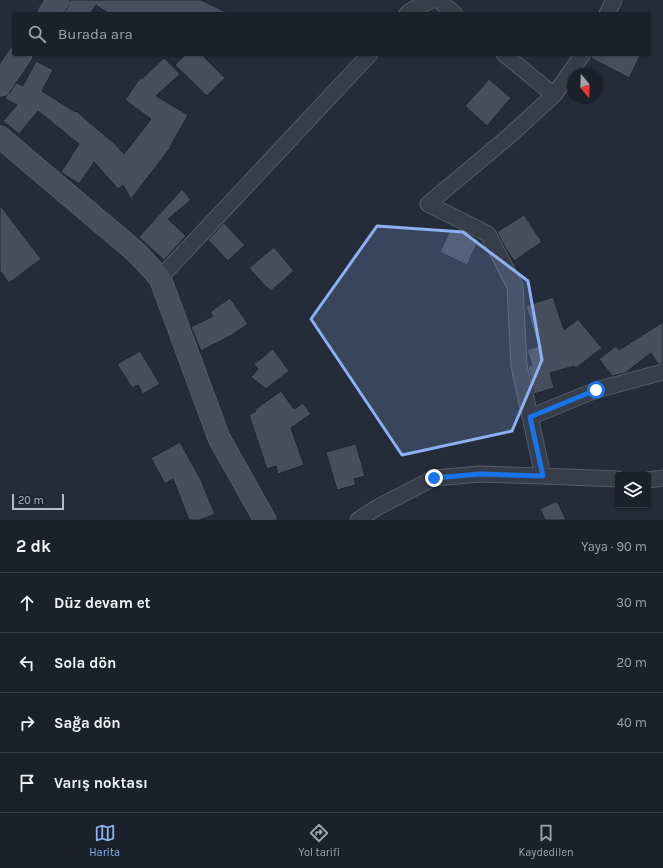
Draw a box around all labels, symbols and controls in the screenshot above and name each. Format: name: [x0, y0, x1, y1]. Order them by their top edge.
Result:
search box: [12, 12, 651, 56]
icon: search: [26, 23, 48, 45]
text: Burada ara: [58, 25, 133, 43]
north arrow: [567, 68, 603, 104]
route start: [587, 381, 605, 399]
route end: [425, 469, 443, 487]
map controls: [615, 472, 651, 508]
button: layers: [615, 472, 651, 508]
scale bar: [12, 492, 64, 511]
text: 20 m: [18, 494, 44, 507]
text: 2 dk: [16, 536, 51, 556]
text: Yaya · 90 m: [581, 539, 647, 554]
icon: ahead: [16, 592, 38, 614]
text: Düz devam et: [54, 594, 151, 612]
text: 30 m: [616, 595, 647, 610]
icon: left: [16, 652, 38, 674]
text: Sola dön: [54, 654, 116, 672]
text: 20 m: [617, 655, 647, 670]
icon: right: [16, 712, 38, 734]
text: Sağa dön: [54, 714, 121, 732]
text: 40 m: [617, 715, 647, 730]
icon: arrive: [16, 772, 38, 794]
text: Varış noktası: [54, 774, 148, 792]
tab: Harita: [89, 822, 120, 859]
tab: Yol tarifi: [299, 822, 340, 859]
tab: Kaydedilen: [519, 822, 574, 859]

